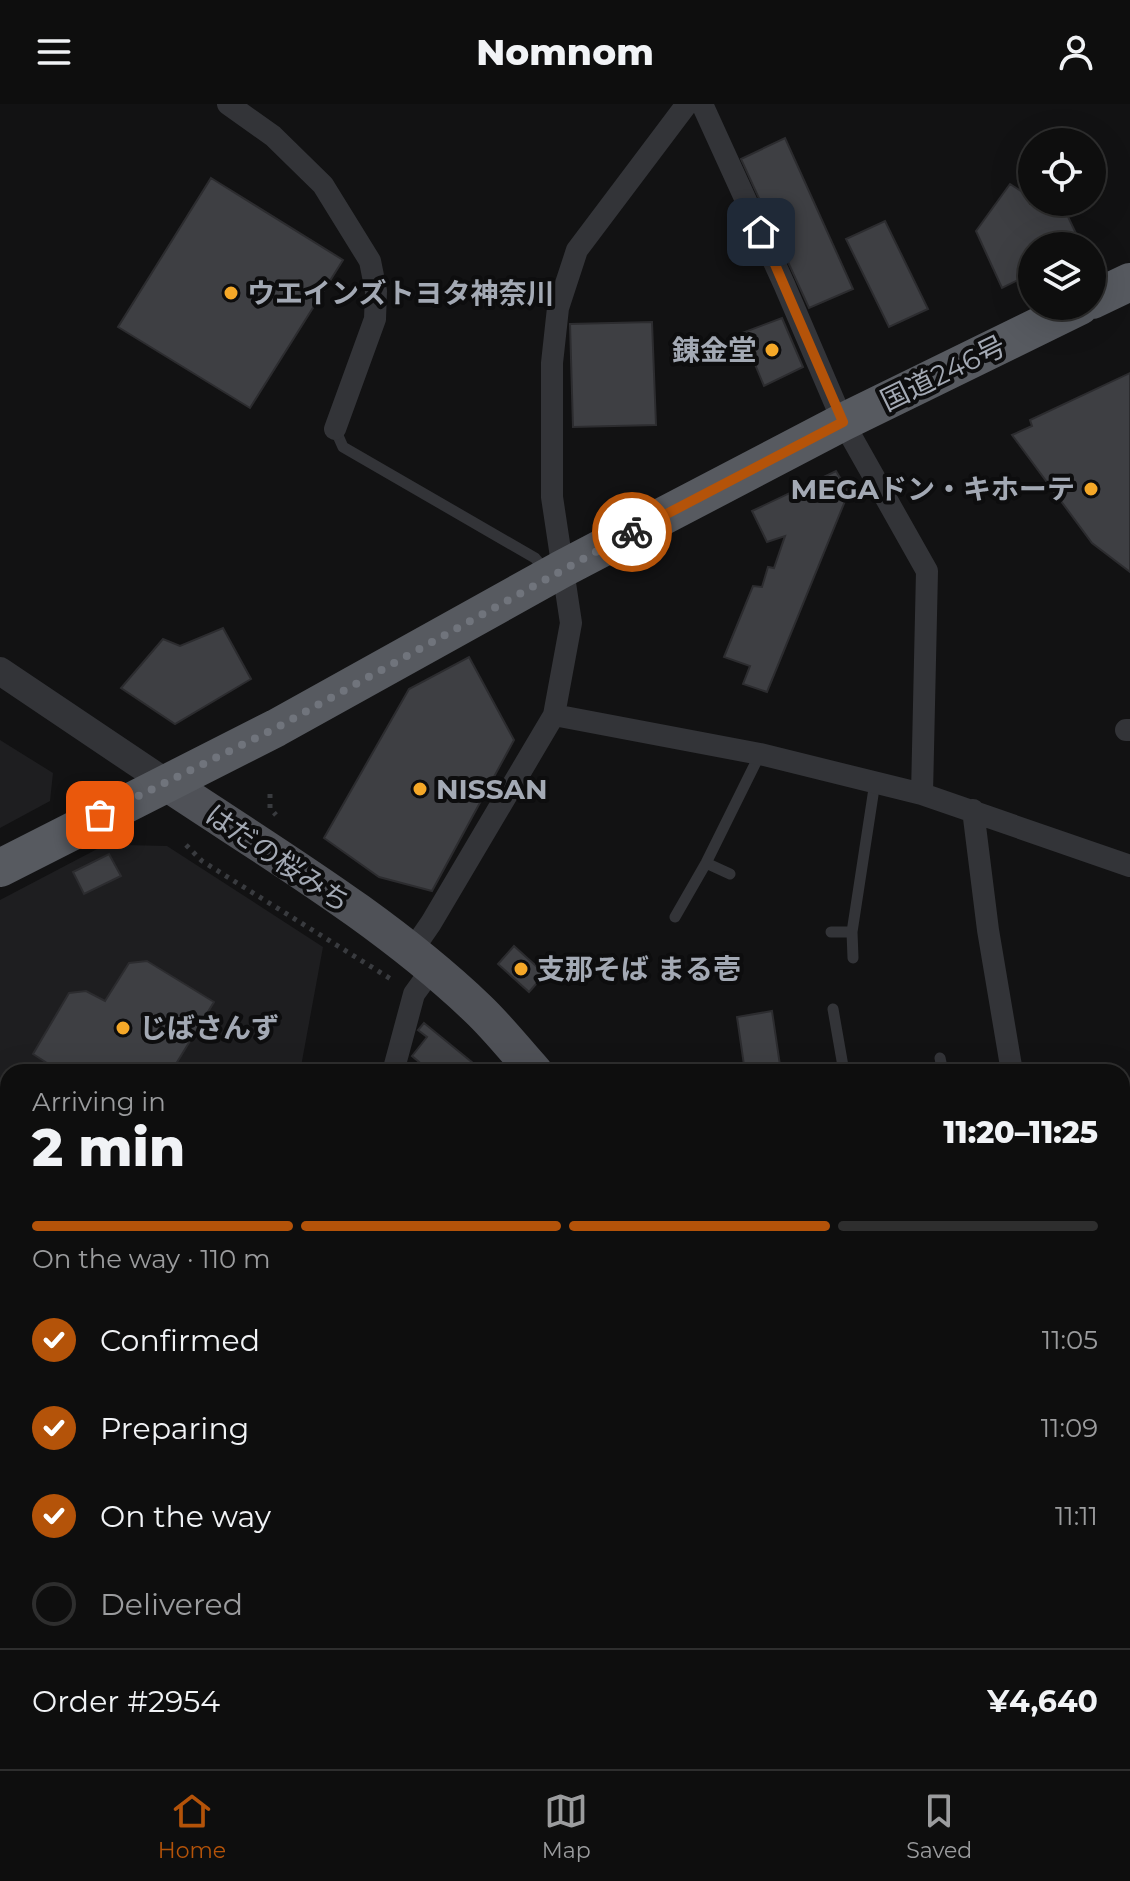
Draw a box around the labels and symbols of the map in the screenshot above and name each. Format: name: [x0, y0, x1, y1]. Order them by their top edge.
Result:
pin: [727, 198, 795, 266]
place label: ウエインズトヨタ神奈川: [247, 276, 554, 310]
marker: ウエインズトヨタ神奈川: [222, 284, 240, 302]
street label: 国道246号: [875, 328, 1011, 418]
place label: 錬金堂: [672, 333, 756, 367]
marker: 錬金堂: [763, 341, 781, 359]
place label: MEGAドン・キホーテ: [790, 472, 1075, 506]
marker: MEGAドン・キホーテ: [1082, 480, 1100, 498]
courier: [592, 492, 672, 572]
place label: NISSAN: [436, 772, 548, 806]
marker: NISSAN: [411, 780, 429, 798]
pin: [66, 781, 134, 849]
street label: はだの桜みち: [199, 797, 357, 919]
place label: 支那そば まる壱: [537, 952, 741, 986]
marker: 支那そば まる壱: [512, 960, 530, 978]
place label: じばさんず: [139, 1011, 279, 1045]
marker: じばさんず: [114, 1019, 132, 1037]

